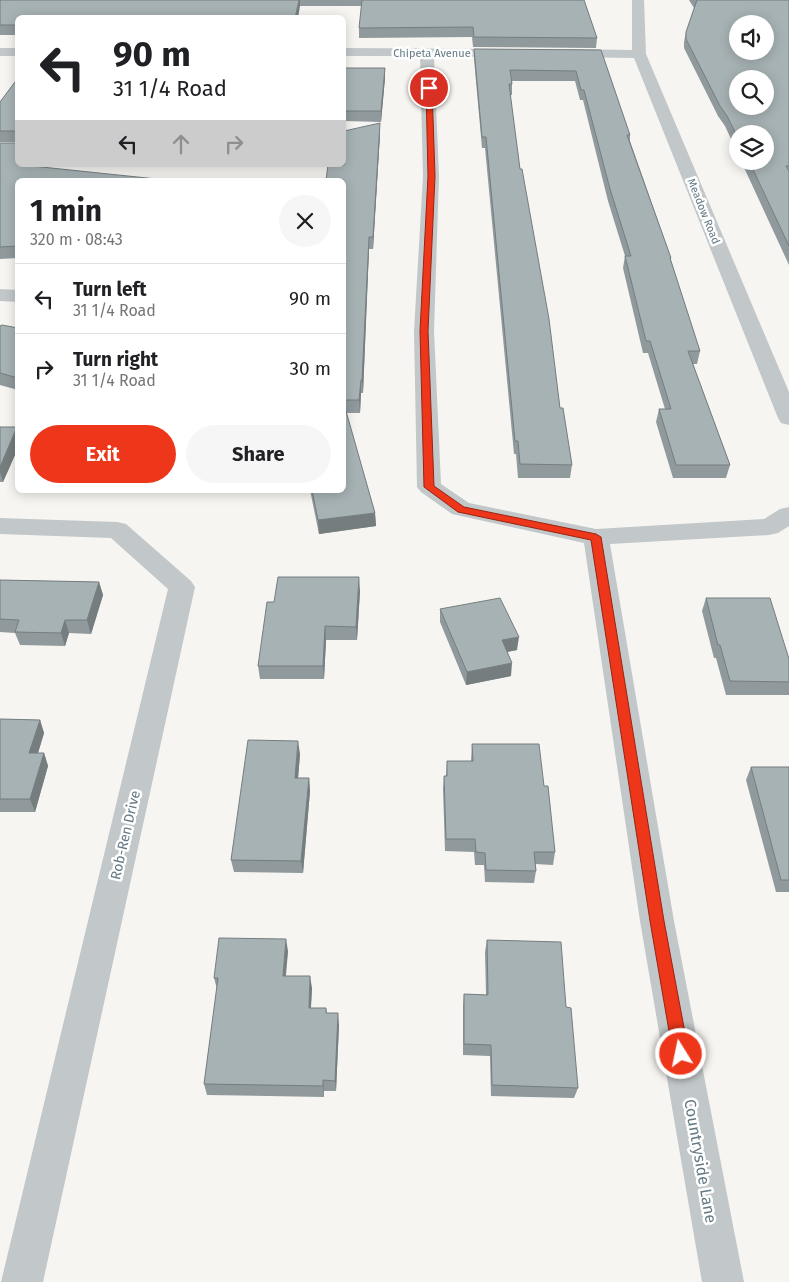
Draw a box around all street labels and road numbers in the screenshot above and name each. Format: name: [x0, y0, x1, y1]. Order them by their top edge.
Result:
street label: Chipeta Avenue: [393, 47, 471, 60]
street label: Meadow Road: [684, 176, 723, 246]
street label: Rob-Ren Drive: [107, 789, 144, 881]
street label: Countryside Lane: [680, 1098, 721, 1225]

